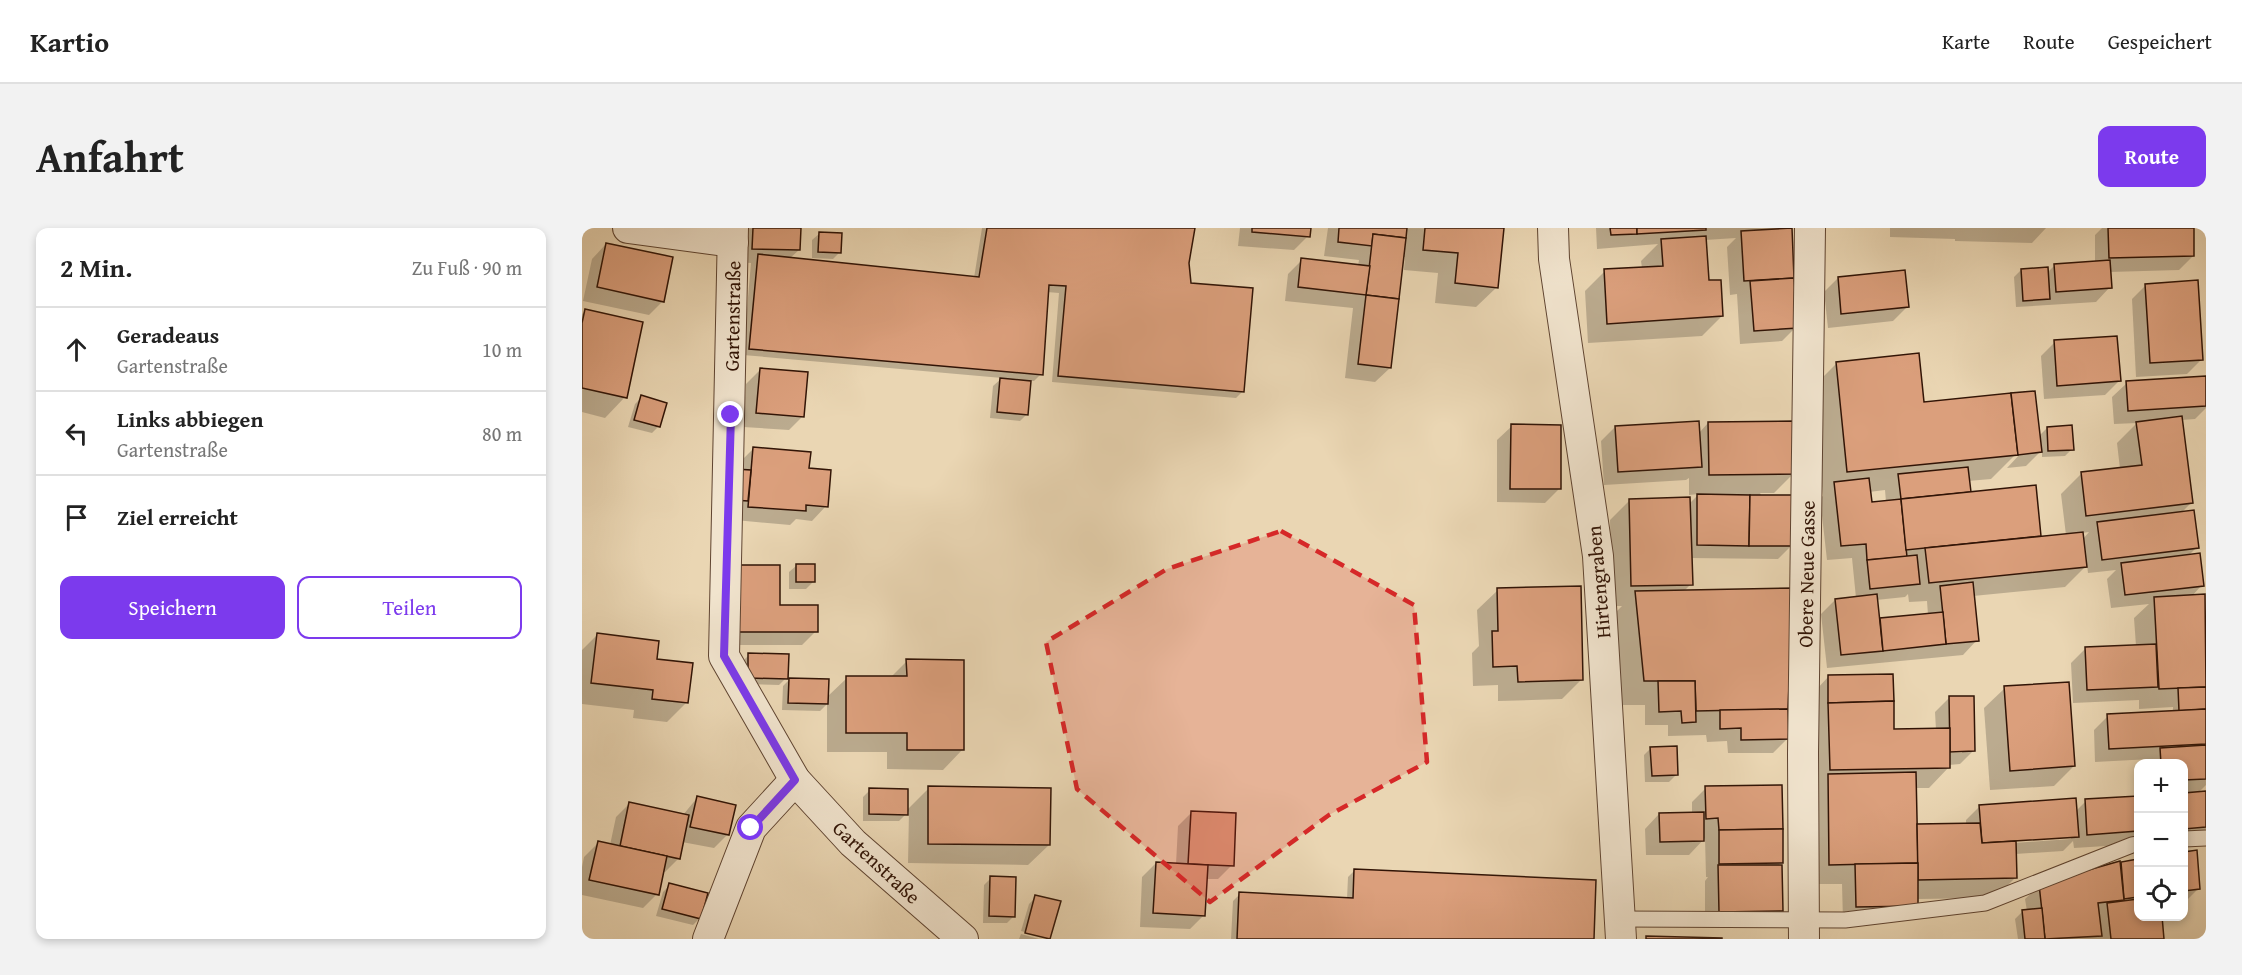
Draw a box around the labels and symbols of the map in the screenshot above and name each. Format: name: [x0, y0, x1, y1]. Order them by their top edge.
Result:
street label: Gartenstraße: [717, 260, 747, 372]
route end: [717, 401, 743, 427]
street label: Obere Neue Gasse: [1790, 500, 1822, 648]
street label: Hirtengraben: [1579, 524, 1617, 640]
route start: [737, 814, 763, 840]
street label: Gartenstraße: [827, 814, 927, 910]

